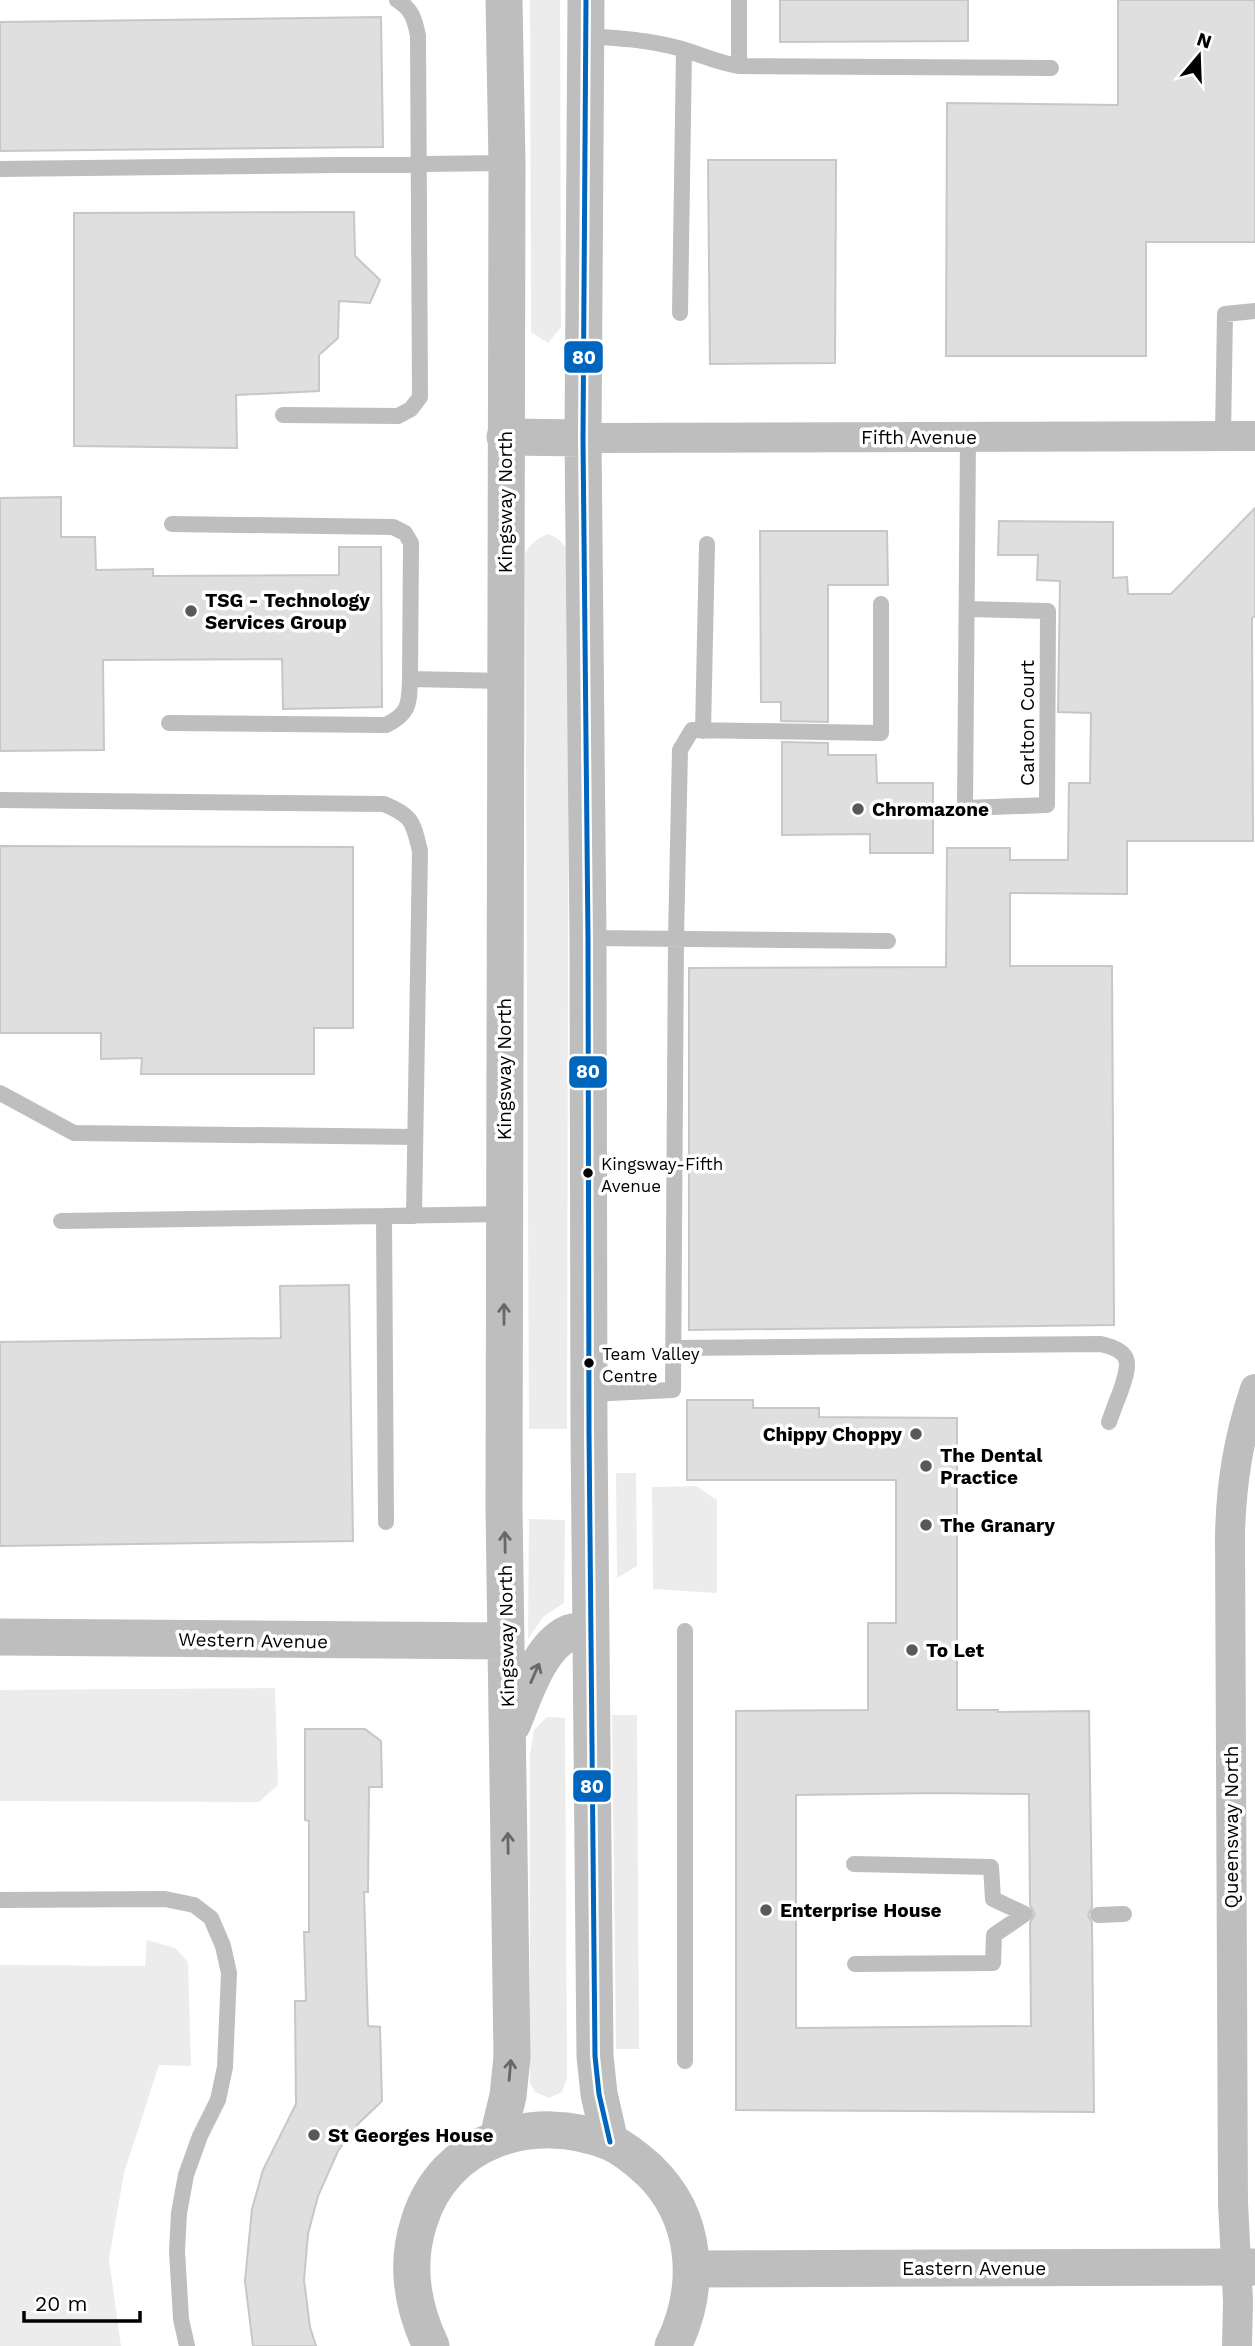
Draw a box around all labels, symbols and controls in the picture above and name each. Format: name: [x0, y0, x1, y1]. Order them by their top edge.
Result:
north arrow: [1164, 21, 1234, 91]
text: N: [1194, 27, 1215, 54]
line badge: 80: [563, 340, 604, 374]
text: 80: [572, 346, 596, 369]
street label: Fifth Avenue: [861, 426, 977, 449]
street label: Kingsway North: [494, 431, 517, 573]
place label: TSG - Technology Services Group: [205, 589, 370, 634]
marker: TSG - Technology Services Group: [183, 603, 199, 619]
street label: Carlton Court: [1016, 660, 1039, 786]
place label: Chromazone: [872, 798, 989, 821]
marker: Chromazone: [850, 801, 866, 817]
street label: Kingsway North: [493, 998, 516, 1140]
line badge: 80: [568, 1055, 608, 1089]
text: 80: [576, 1060, 600, 1083]
place label: Kingsway-Fifth Avenue: [601, 1154, 723, 1196]
marker: Kingsway-Fifth Avenue: [581, 1166, 595, 1180]
one-way arrow: [497, 1303, 511, 1326]
place label: Team Valley Centre: [602, 1344, 700, 1386]
marker: Team Valley Centre: [582, 1356, 596, 1370]
place label: Chippy Choppy: [763, 1423, 902, 1446]
marker: Chippy Choppy: [908, 1426, 924, 1442]
place label: The Dental Practice: [940, 1444, 1043, 1489]
marker: The Dental Practice: [918, 1458, 934, 1474]
place label: The Granary: [940, 1514, 1055, 1537]
marker: The Granary: [918, 1517, 934, 1533]
one-way arrow: [498, 1531, 511, 1554]
street label: Kingsway North: [494, 1564, 519, 1707]
street label: Western Avenue: [178, 1628, 328, 1653]
place label: To Let: [926, 1639, 985, 1662]
marker: To Let: [904, 1642, 920, 1658]
one-way arrow: [529, 1663, 542, 1684]
street label: Queensway North: [1220, 1746, 1243, 1908]
line badge: 80: [572, 1769, 612, 1803]
text: 80: [580, 1775, 604, 1798]
one-way arrow: [502, 1832, 515, 1855]
place label: Enterprise House: [780, 1899, 942, 1922]
marker: Enterprise House: [758, 1902, 774, 1918]
one-way arrow: [504, 2060, 517, 2082]
place label: St Georges House: [328, 2124, 494, 2147]
marker: St Georges House: [306, 2127, 322, 2143]
street label: Eastern Avenue: [902, 2257, 1046, 2280]
scale bar: [24, 2280, 140, 2324]
text: 20 m: [35, 2291, 87, 2316]

